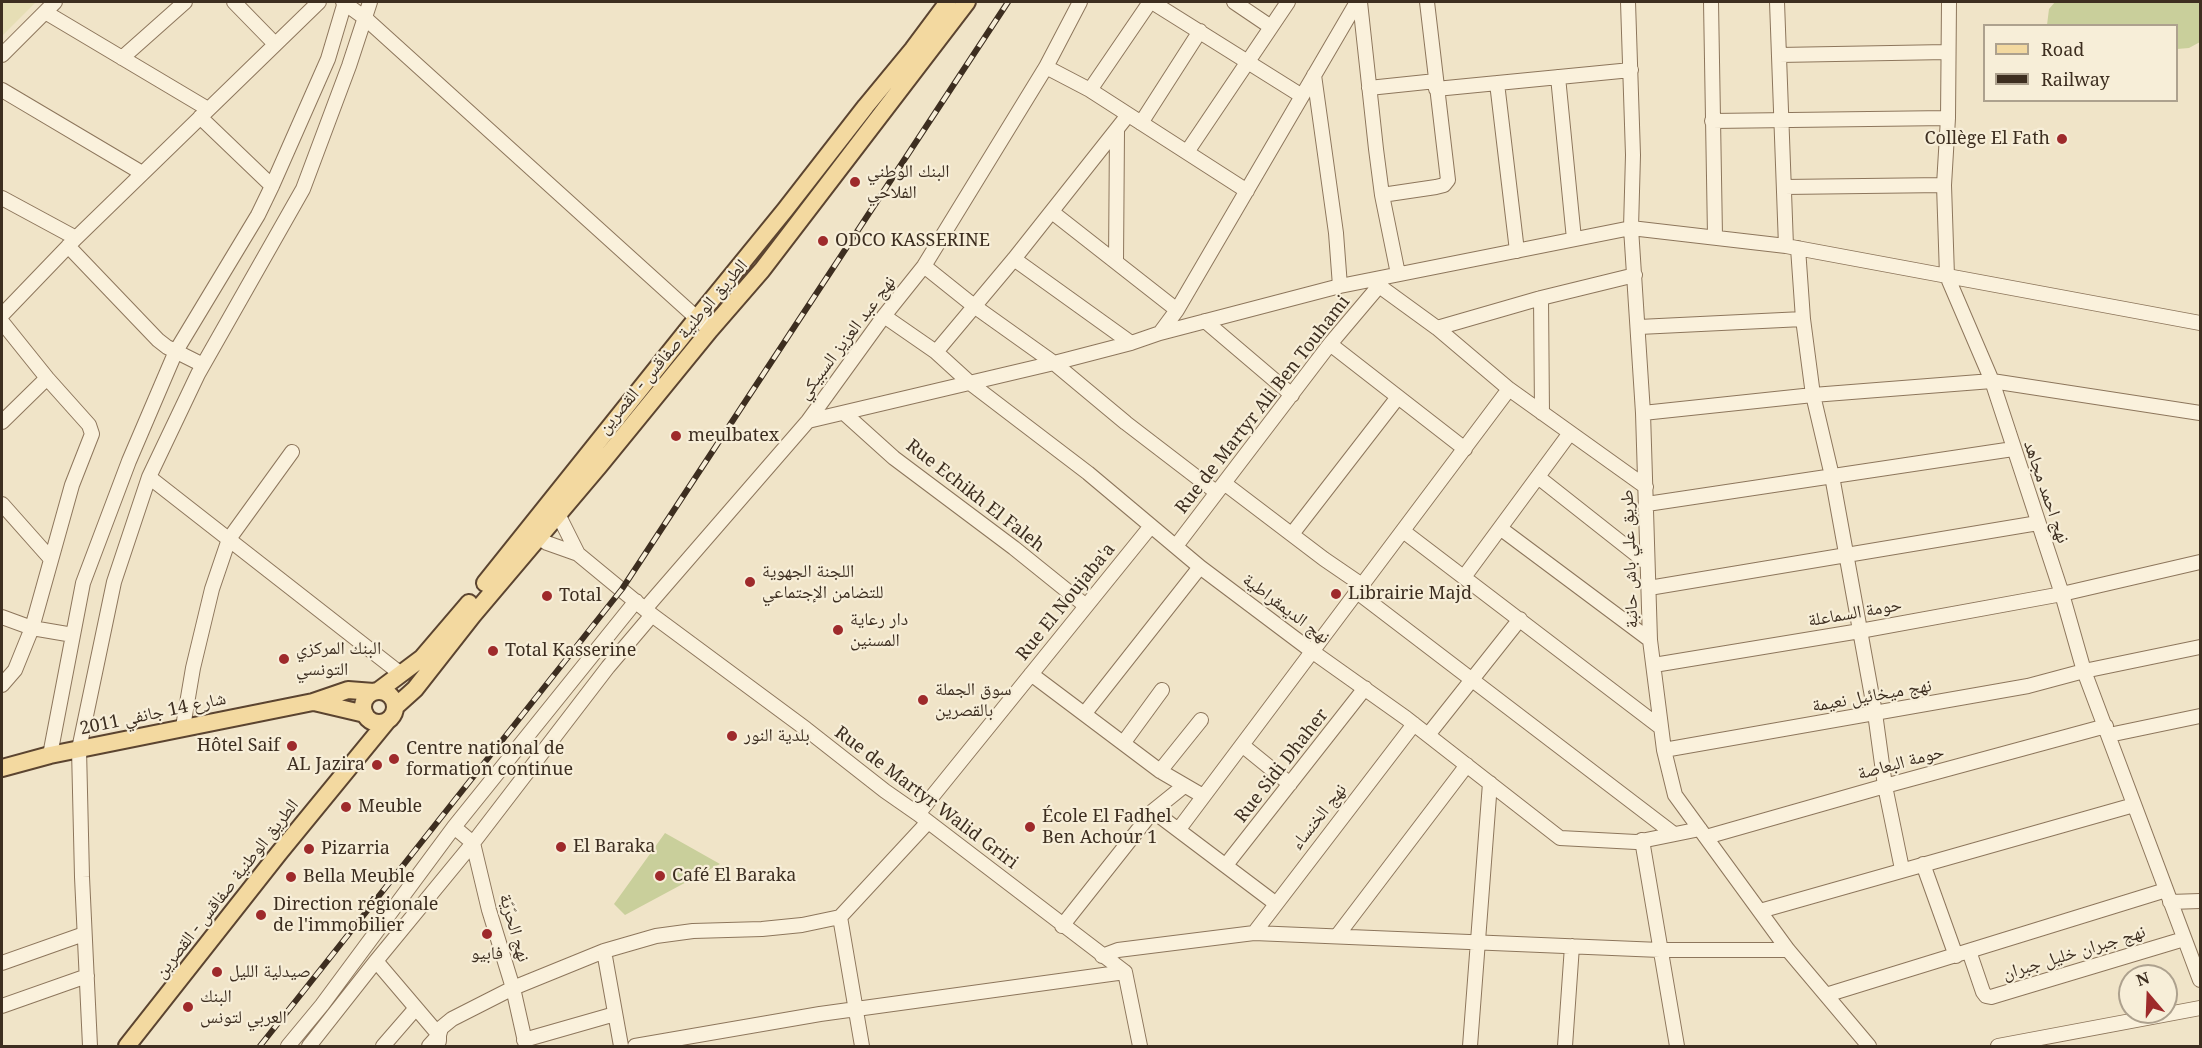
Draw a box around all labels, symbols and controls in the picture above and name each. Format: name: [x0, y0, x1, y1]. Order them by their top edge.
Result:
legend: [1983, 24, 2178, 102]
text: Road: [2041, 37, 2084, 61]
text: Railway: [2041, 67, 2110, 91]
place label: Collège El Fath: [1925, 128, 2050, 150]
marker: Collège El Fath: [2055, 132, 2069, 146]
place label: البنك الوطني الفلاحي: [867, 161, 950, 204]
marker: البنك الوطني الفلاحي: [848, 175, 862, 189]
place label: ODCO KASSERINE: [835, 230, 990, 252]
marker: ODCO KASSERINE: [816, 234, 830, 248]
street label: الطريق الوطنية صفاقس - القصرين: [594, 255, 752, 439]
street label: نهج عبد العزيز السبيكي: [793, 272, 901, 404]
street label: Rue de Martyr Ali Ben Touhami: [1171, 292, 1355, 518]
place label: meulbatex: [688, 425, 779, 447]
marker: meulbatex: [669, 429, 683, 443]
street label: Rue Echikh El Faleh: [902, 435, 1048, 557]
street label: نهج احمد مجاهد: [2018, 438, 2074, 546]
street label: طريق علي باش حانبة: [1617, 489, 1643, 629]
street label: Rue El Noujaba'a: [1012, 539, 1120, 665]
place label: اللجنة الجهوية للتضامن الإجتماعي: [762, 561, 884, 604]
street label: نهج الديمقراطية: [1238, 569, 1334, 649]
marker: اللجنة الجهوية للتضامن الإجتماعي: [743, 575, 757, 589]
place label: Librairie Majd: [1348, 583, 1472, 605]
place label: Total: [559, 585, 602, 607]
marker: Librairie Majd: [1329, 587, 1343, 601]
marker: Total: [540, 589, 554, 603]
street label: حومة السماعلة: [1807, 594, 1903, 632]
place label: دار رعاية المسنين: [850, 609, 908, 652]
marker: دار رعاية المسنين: [831, 623, 845, 637]
place label: البنك المركزي التونسي: [296, 638, 381, 680]
place label: Total Kasserine: [505, 640, 636, 662]
marker: Total Kasserine: [486, 644, 500, 658]
marker: البنك المركزي التونسي: [277, 652, 291, 666]
street label: نهج ميخائيل نعيمة: [1811, 675, 1933, 717]
place label: سوق الجملة بالقصرين: [935, 679, 1012, 722]
street label: شارع 14 جانفي 2011: [78, 688, 228, 740]
marker: سوق الجملة بالقصرين: [916, 693, 930, 707]
street label: Rue Sidi Dhaher: [1231, 705, 1333, 827]
street label: Rue de Martyr Walid Griri: [830, 722, 1022, 874]
place label: بلدية النور: [744, 725, 810, 747]
marker: بلدية النور: [725, 729, 739, 743]
place label: Hôtel Saif: [197, 735, 280, 757]
place label: Centre national de formation continue: [406, 738, 573, 780]
marker: Hôtel Saif: [285, 739, 299, 753]
street label: حومة البعاصة: [1855, 741, 1947, 785]
marker: Centre national de formation continue: [387, 752, 401, 766]
place label: AL Jazira: [287, 754, 365, 776]
marker: AL Jazira: [370, 758, 384, 772]
street label: نهج الخنساء: [1286, 780, 1352, 854]
street label: الطريق الوطنية صفاقس - القصرين: [150, 795, 304, 983]
place label: Meuble: [358, 796, 422, 818]
marker: Meuble: [339, 800, 353, 814]
place label: École El Fadhel Ben Achour 1: [1042, 806, 1172, 848]
marker: École El Fadhel Ben Achour 1: [1023, 820, 1037, 834]
place label: El Baraka: [573, 836, 655, 858]
place label: Pizarria: [321, 838, 390, 860]
marker: El Baraka: [554, 840, 568, 854]
marker: Pizarria: [302, 842, 316, 856]
place label: Café El Baraka: [672, 865, 796, 887]
place label: Bella Meuble: [303, 866, 415, 888]
marker: Café El Baraka: [653, 869, 667, 883]
marker: Bella Meuble: [284, 870, 298, 884]
street label: نهج الحرّيّة: [494, 891, 534, 965]
place label: Direction régionale de l'immobilier: [273, 894, 438, 936]
marker: Direction régionale de l'immobilier: [254, 908, 268, 922]
street label: نهج جبران خليل جبران: [2000, 921, 2148, 985]
marker: فابيو: [480, 927, 494, 941]
place label: فابيو: [471, 943, 503, 965]
place label: صيدلية الليل: [229, 961, 311, 983]
north arrow: [2118, 964, 2178, 1024]
marker: صيدلية الليل: [210, 965, 224, 979]
text: N: [2133, 966, 2152, 991]
place label: البنك العربي لتونس: [200, 986, 287, 1028]
marker: البنك العربي لتونس: [181, 1000, 195, 1014]

